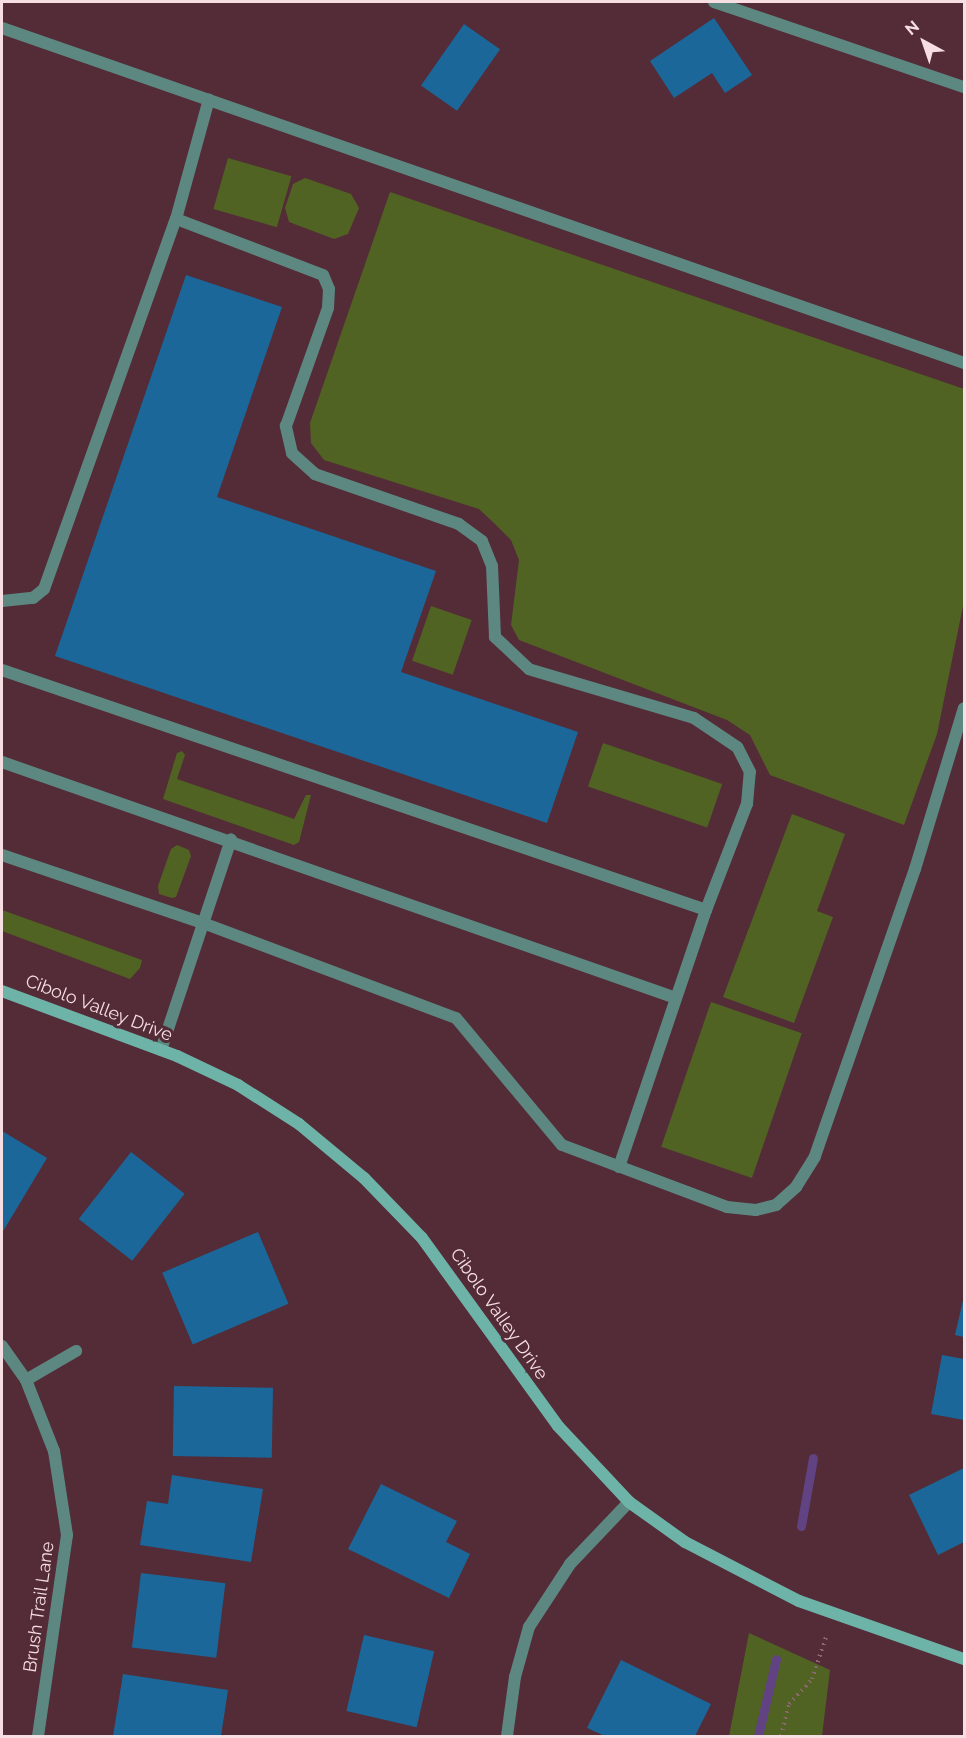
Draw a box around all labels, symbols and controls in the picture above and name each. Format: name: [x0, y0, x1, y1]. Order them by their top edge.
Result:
north arrow: [894, 12, 954, 72]
text: N: [901, 17, 923, 39]
street label: Cibolo Valley Drive: [22, 970, 176, 1046]
street label: Cibolo Valley Drive: [445, 1244, 553, 1384]
street label: Brush Trail Lane: [19, 1540, 59, 1674]

